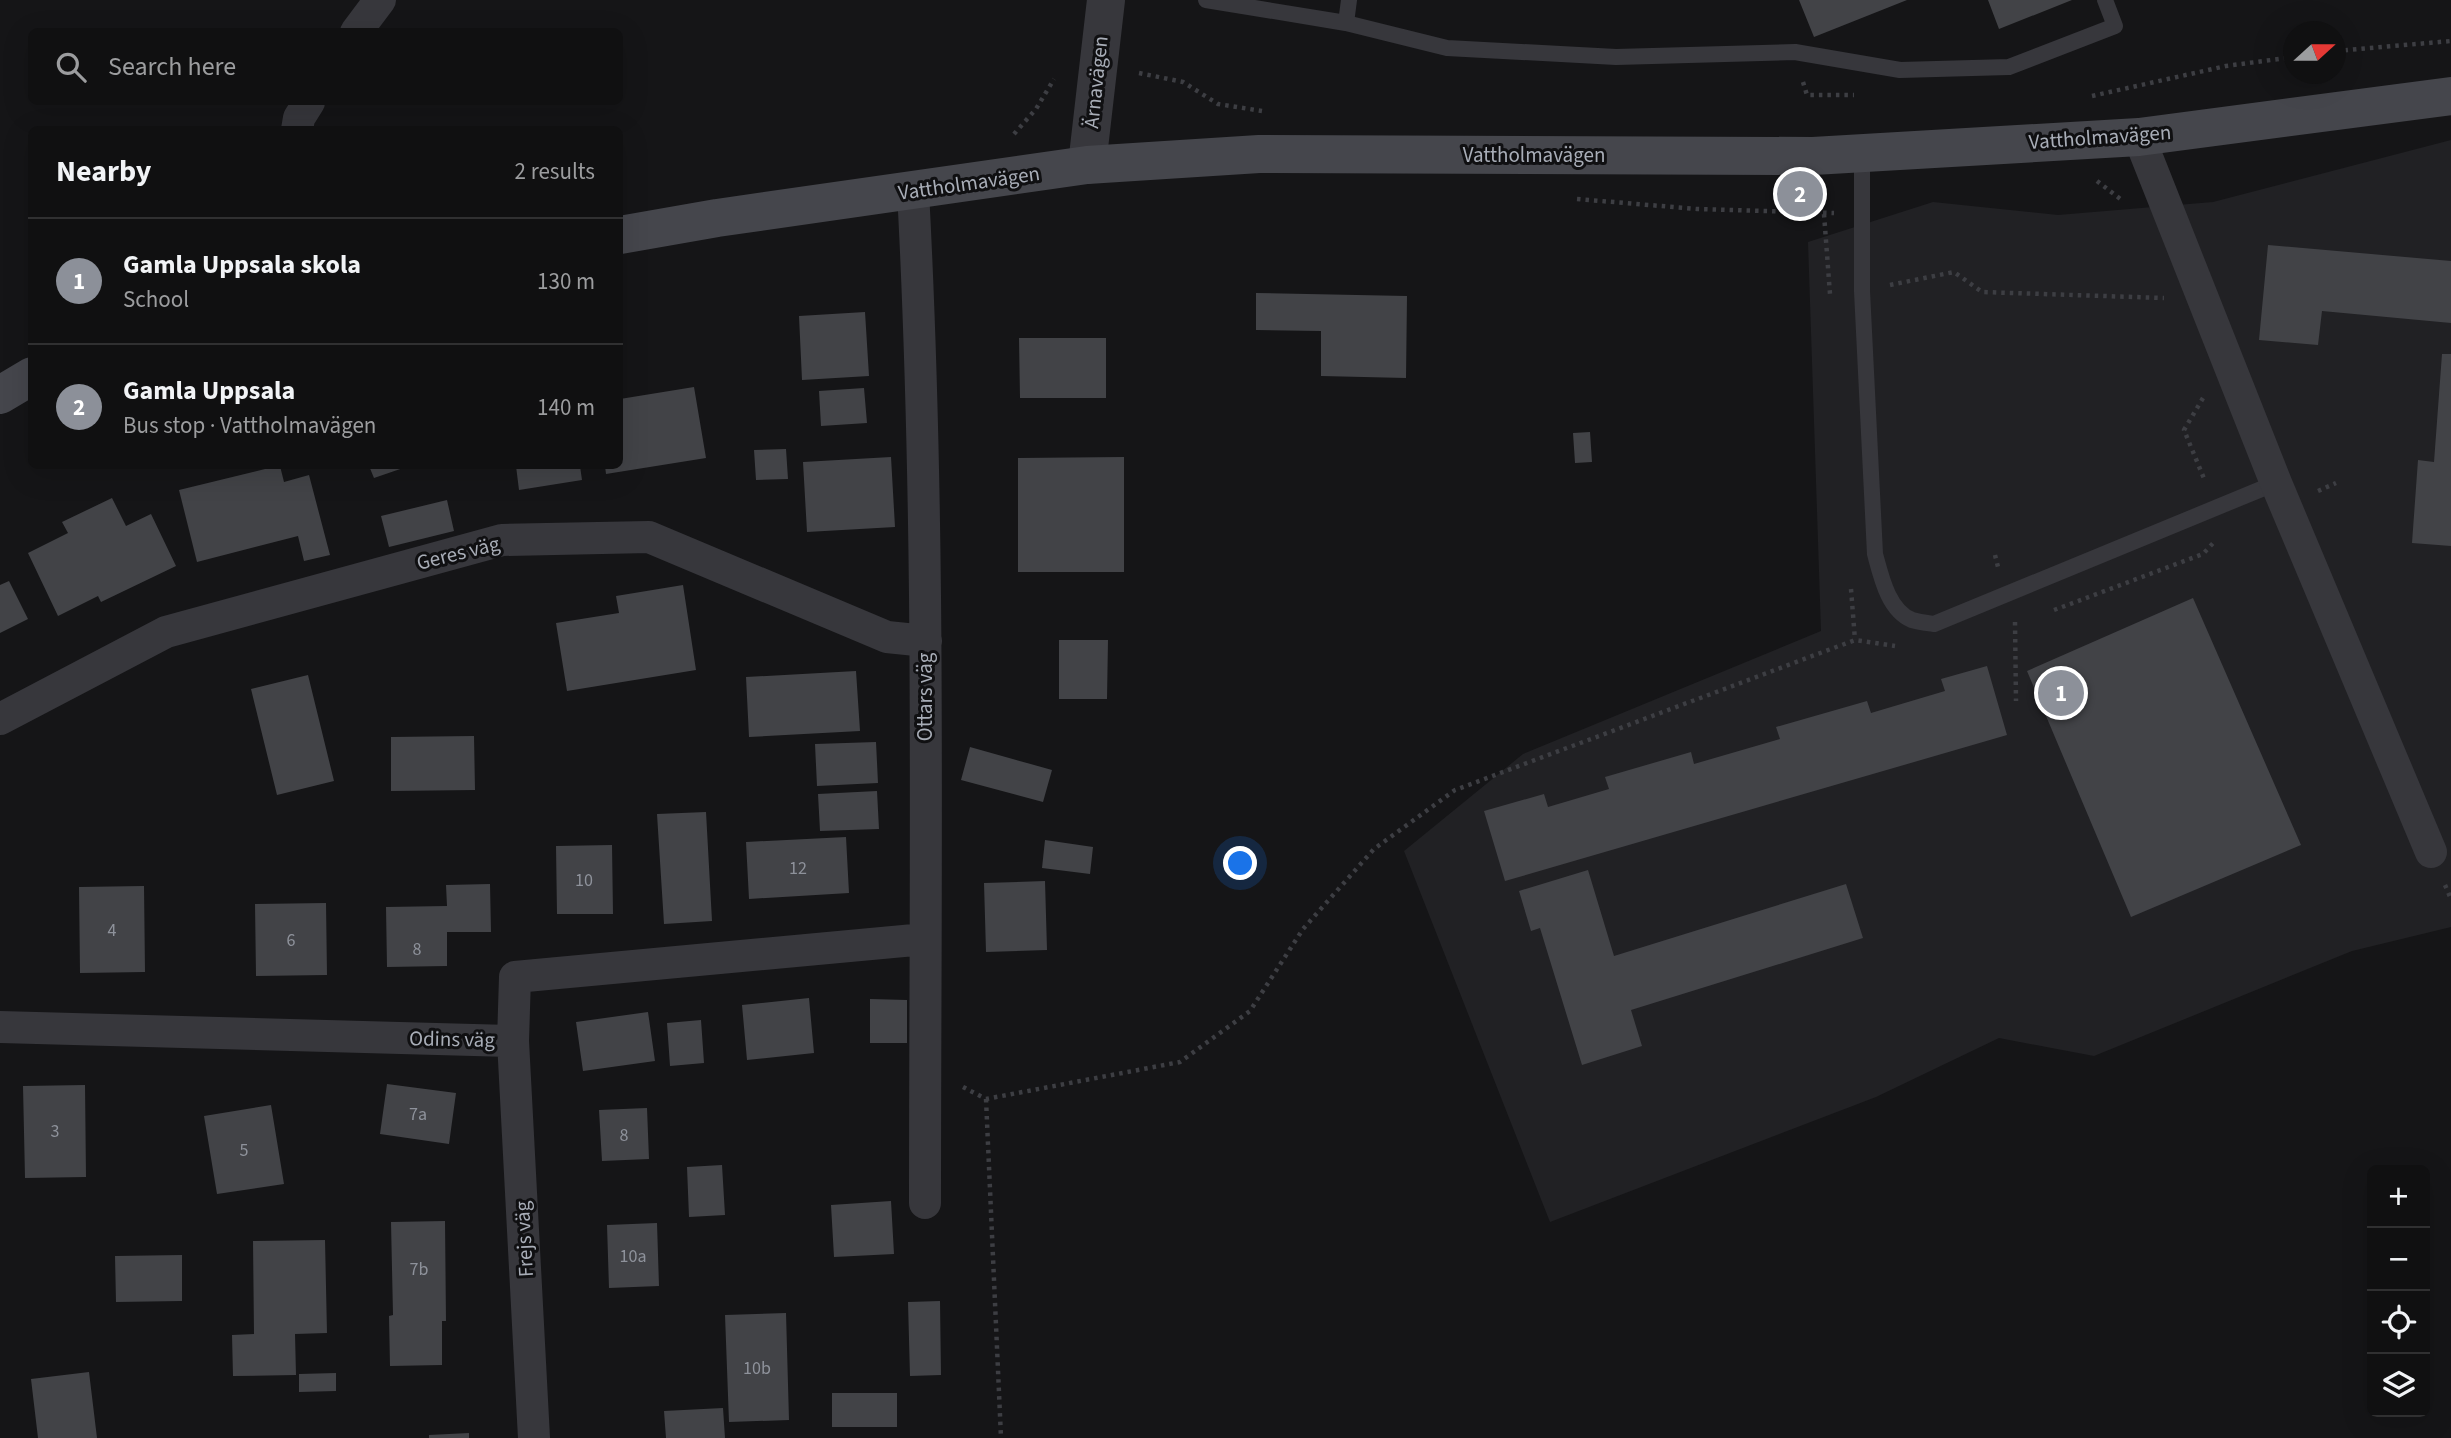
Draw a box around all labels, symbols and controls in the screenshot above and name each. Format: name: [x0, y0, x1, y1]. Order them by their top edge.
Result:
north arrow: [2283, 21, 2346, 84]
search box: [28, 28, 623, 105]
street label: Ärnavägen: [1076, 34, 1116, 130]
icon: search: [52, 48, 90, 86]
text: Search here: [108, 48, 236, 85]
street label: Vattholmavägen: [2028, 117, 2172, 157]
street label: Vattholmavägen: [1463, 140, 1605, 170]
text: Nearby: [56, 150, 151, 193]
text: 2 results: [515, 155, 595, 188]
street label: Vattholmavägen: [896, 158, 1042, 208]
pin: 2: [1777, 168, 1823, 220]
text: Gamla Uppsala skola: [123, 246, 361, 283]
text: 1: [73, 265, 85, 298]
text: 130 m: [537, 265, 595, 298]
text: School: [123, 283, 189, 316]
text: Gamla Uppsala: [123, 372, 295, 409]
text: 2: [73, 391, 85, 424]
text: 140 m: [537, 391, 595, 424]
text: Bus stop · Vattholmavägen: [123, 409, 376, 442]
street label: Geres väg: [413, 528, 503, 578]
street label: Ottars väg: [910, 652, 940, 741]
pin: 1: [2038, 667, 2084, 719]
your location: [1223, 846, 1257, 880]
house number: 12: [789, 856, 807, 881]
house number: 10: [575, 868, 593, 893]
house number: 4: [108, 918, 117, 943]
house number: 6: [287, 928, 296, 953]
house number: 8: [413, 937, 422, 962]
street label: Odins väg: [409, 1023, 496, 1055]
house number: 7a: [409, 1102, 427, 1127]
house number: 3: [51, 1119, 60, 1144]
house number: 8: [620, 1123, 629, 1148]
house number: 5: [240, 1138, 249, 1163]
map controls: [2367, 1165, 2430, 1417]
button: +: [2367, 1165, 2430, 1228]
street label: Frejs väg: [507, 1200, 541, 1278]
button: −: [2367, 1228, 2430, 1291]
house number: 10a: [620, 1244, 646, 1269]
house number: 7b: [410, 1257, 428, 1282]
button: locate: [2367, 1291, 2430, 1354]
button: layers: [2367, 1354, 2430, 1417]
house number: 10b: [743, 1356, 771, 1381]

